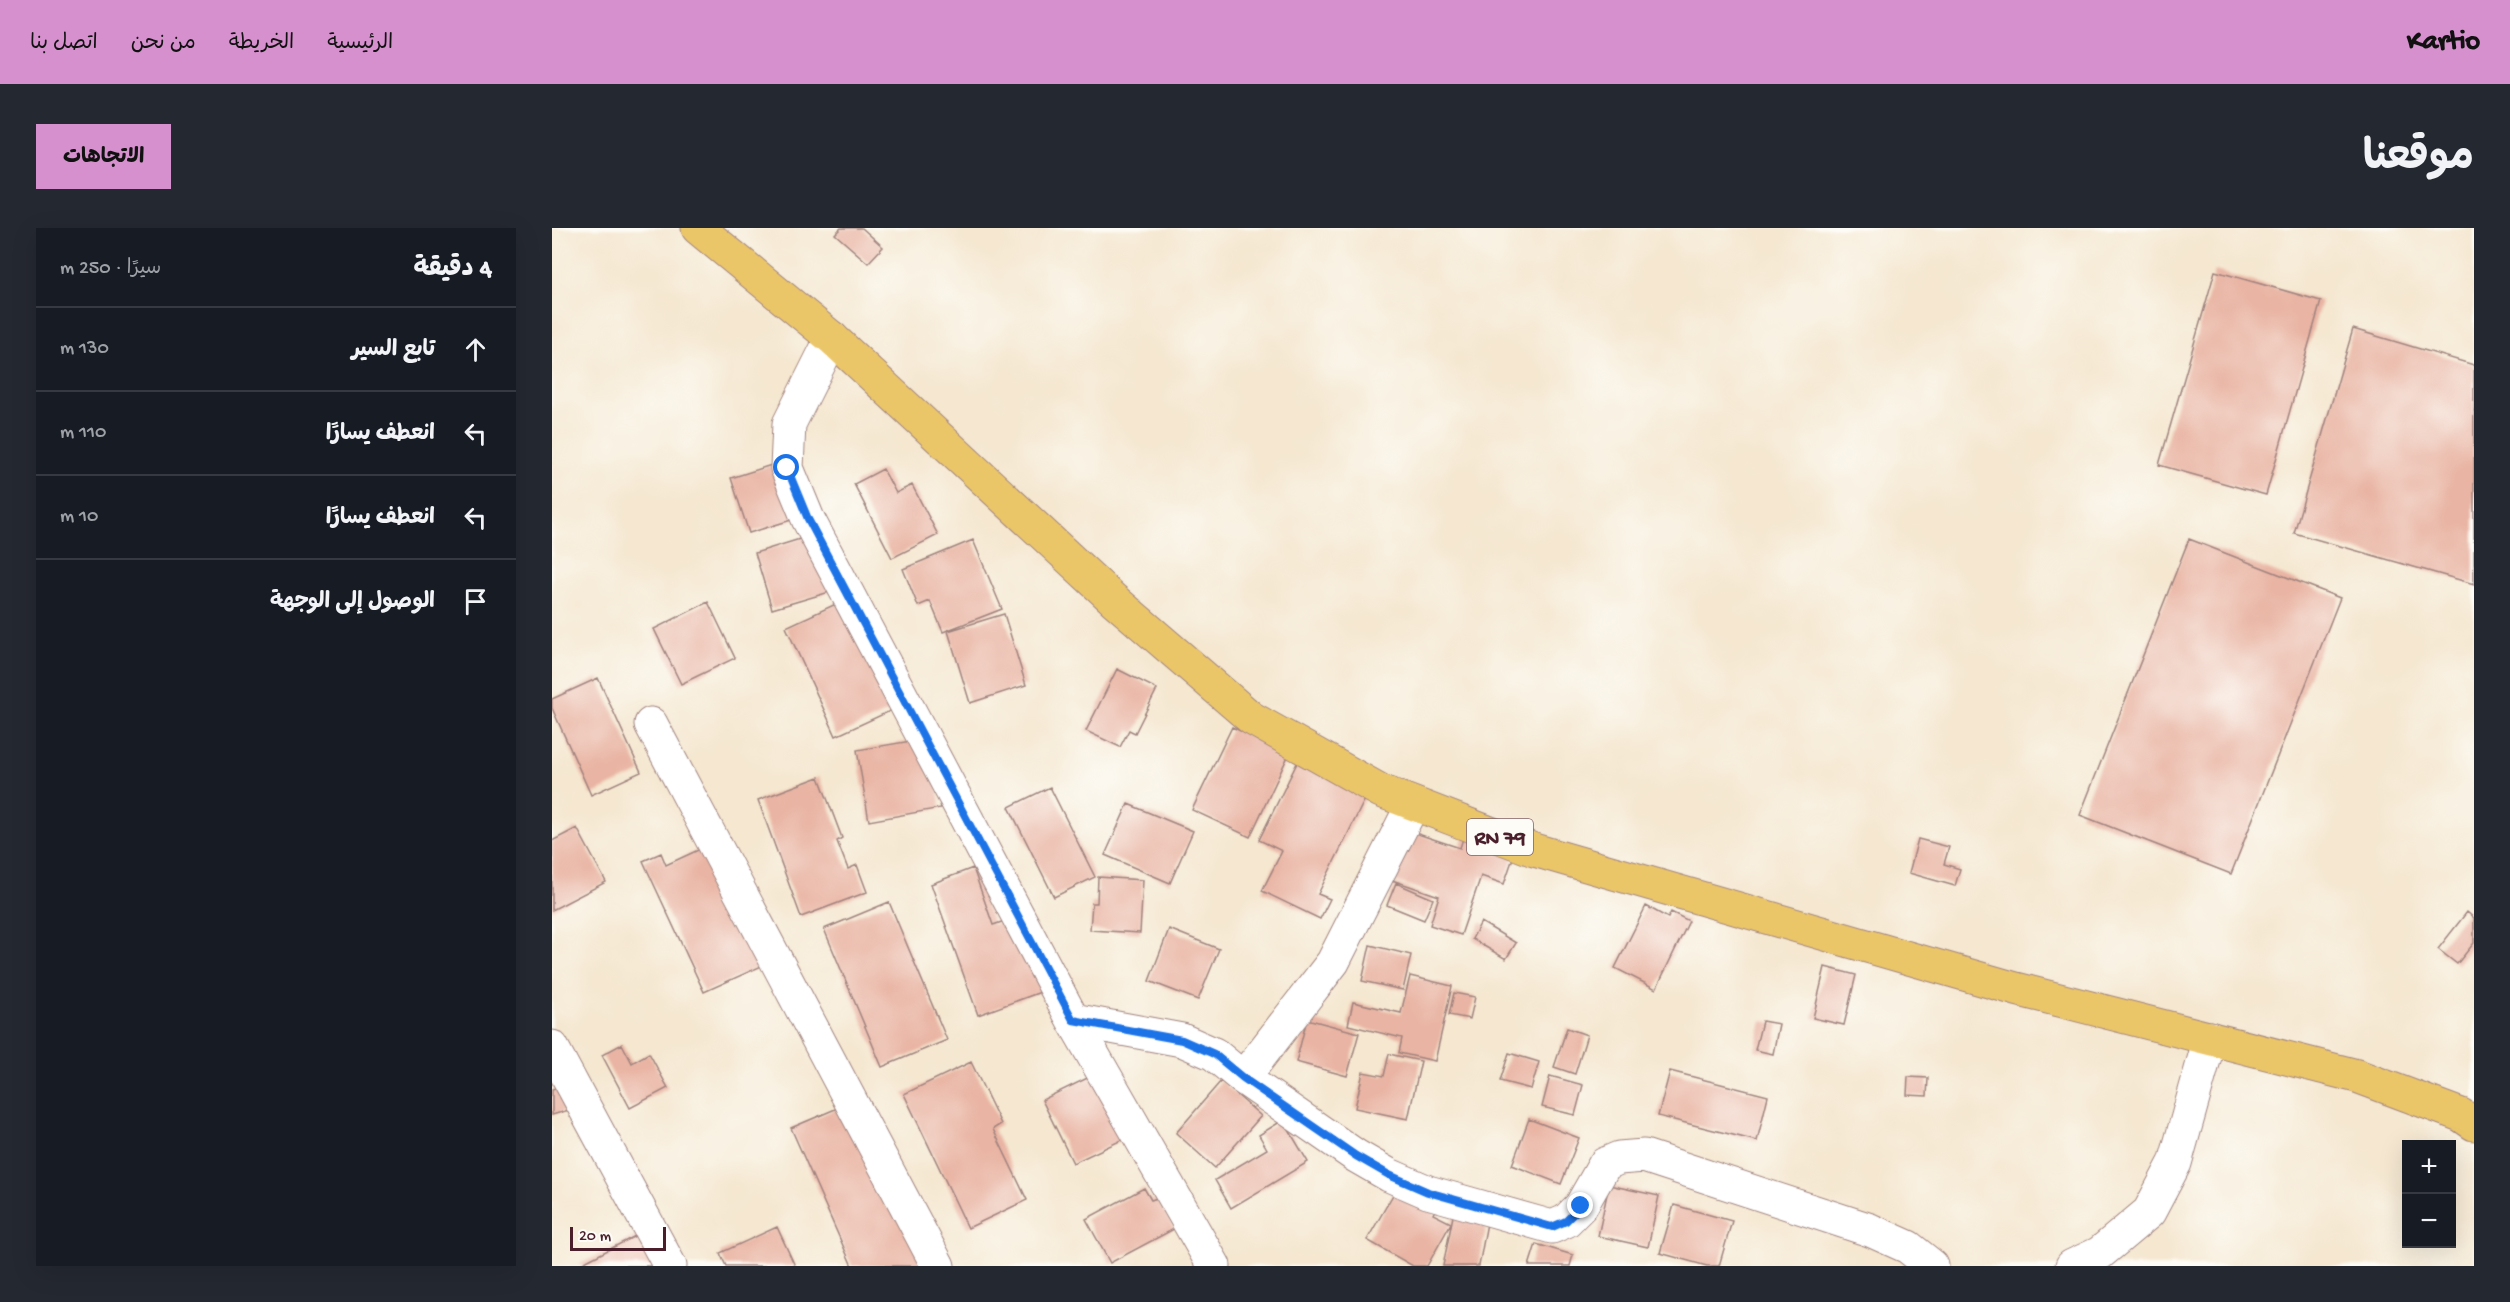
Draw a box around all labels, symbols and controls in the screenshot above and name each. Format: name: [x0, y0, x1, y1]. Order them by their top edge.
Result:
text: Kartio: [2407, 26, 2480, 59]
text: اتصل بنا: [30, 32, 98, 57]
text: من نحن: [131, 32, 196, 57]
text: الخريطة: [229, 32, 294, 57]
text: الرئيسية: [327, 32, 393, 57]
button: الاتجاهات: [36, 124, 171, 189]
text: موقعنا: [2363, 136, 2474, 185]
text: 4 دقيقة: [414, 255, 492, 286]
text: سيرًا · 250 m: [60, 258, 161, 281]
icon: ahead: [459, 333, 492, 366]
text: 130 m: [60, 338, 109, 361]
text: تابع السير: [351, 338, 435, 364]
icon: left: [459, 417, 492, 450]
text: 110 m: [60, 422, 106, 445]
text: انعطف يسارًا: [326, 422, 435, 448]
route start: [773, 454, 799, 480]
icon: left: [459, 501, 492, 534]
text: 10 m: [60, 506, 98, 529]
text: انعطف يسارًا: [326, 506, 435, 532]
icon: arrive: [459, 585, 492, 618]
text: الوصول إلى الوجهة: [270, 590, 435, 616]
road number: RN 79: [1467, 819, 1533, 855]
map controls: [2402, 1140, 2456, 1248]
button: +: [2402, 1140, 2456, 1194]
route end: [1567, 1192, 1593, 1218]
button: −: [2402, 1194, 2456, 1248]
scale bar: [570, 1224, 666, 1252]
text: 20 m: [579, 1228, 611, 1247]

